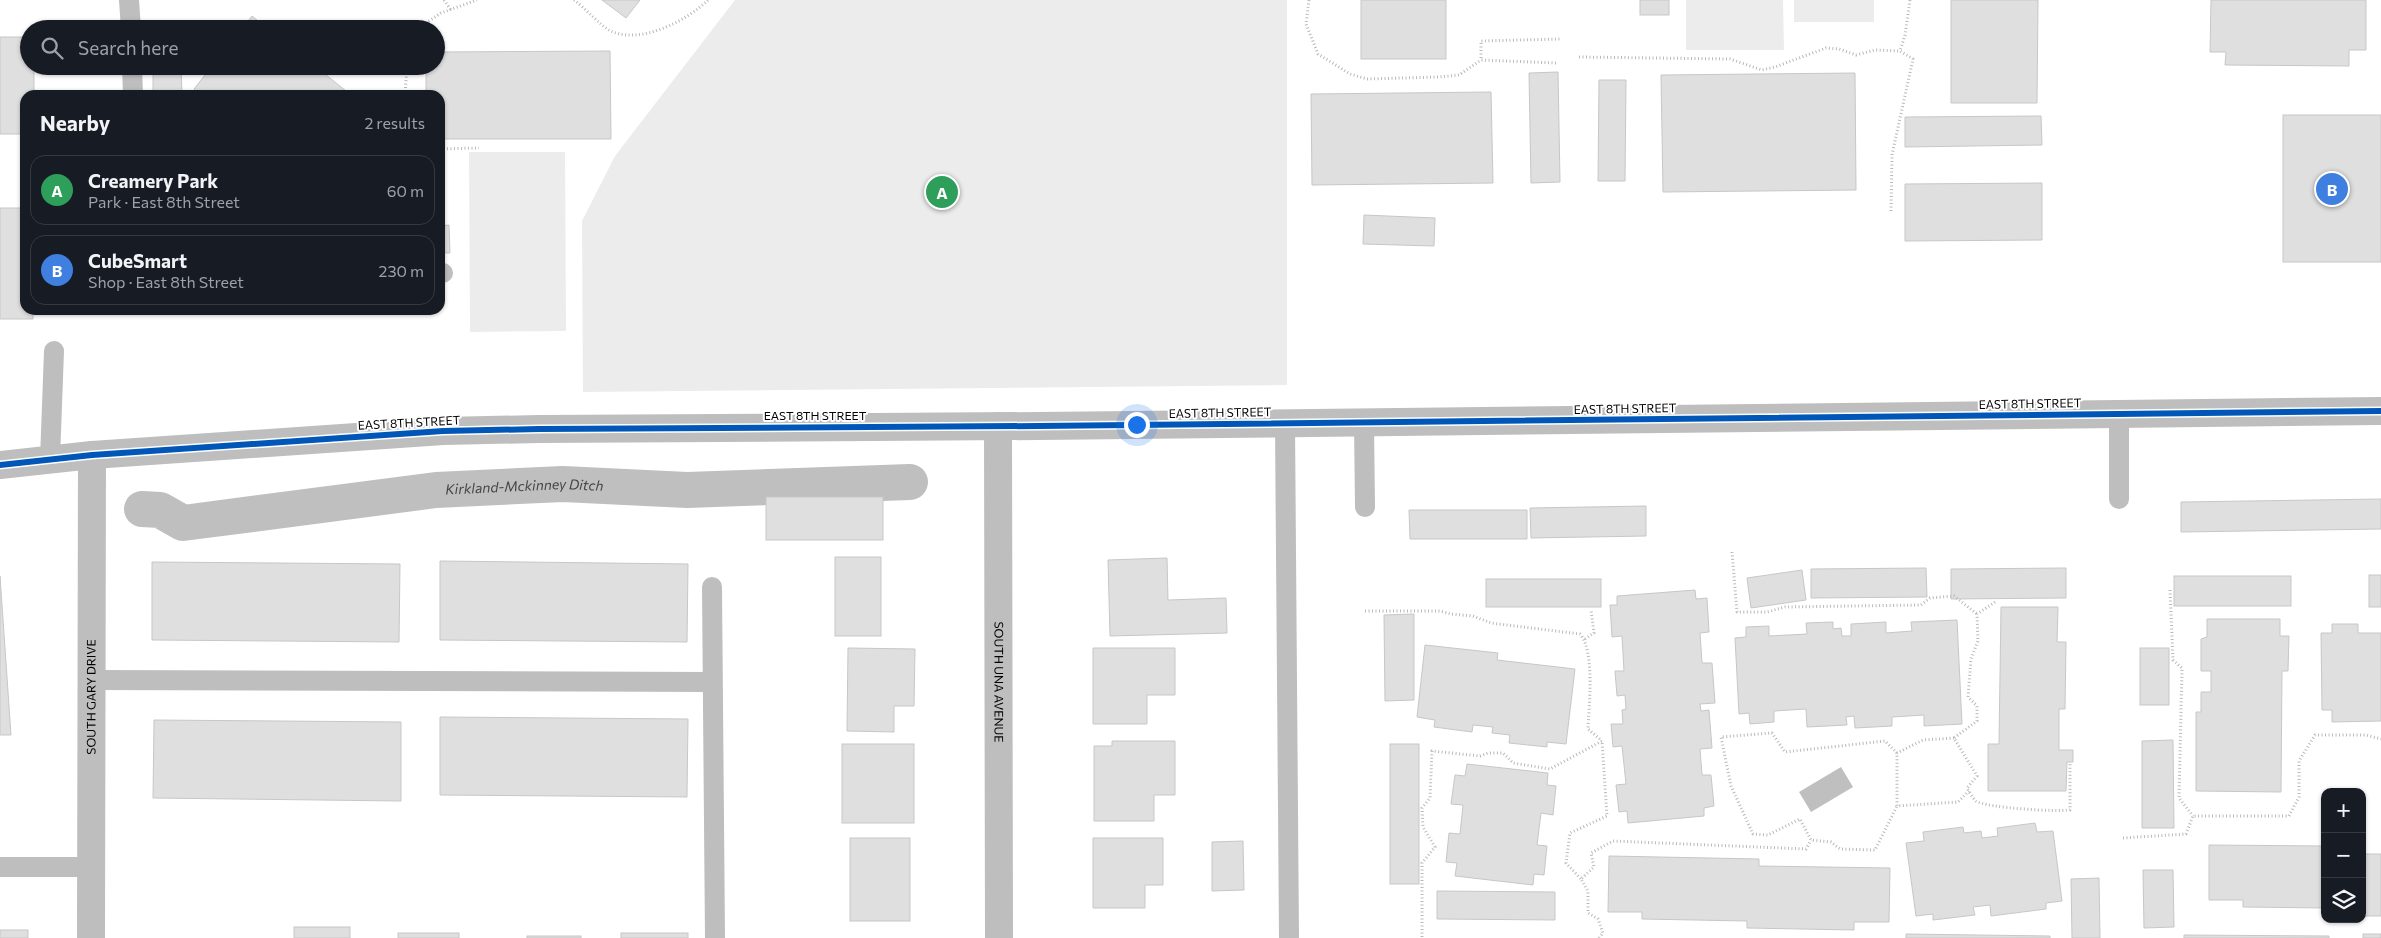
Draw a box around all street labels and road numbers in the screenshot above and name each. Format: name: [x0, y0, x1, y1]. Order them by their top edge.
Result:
street label: EAST 8TH STREET: [1979, 395, 2082, 411]
street label: EAST 8TH STREET: [1574, 400, 1677, 416]
street label: EAST 8TH STREET: [1169, 404, 1272, 420]
street label: EAST 8TH STREET: [764, 408, 867, 422]
street label: EAST 8TH STREET: [357, 412, 461, 432]
street label: SOUTH UNA AVENUE: [992, 622, 1007, 742]
street label: SOUTH GARY DRIVE: [83, 639, 98, 755]

